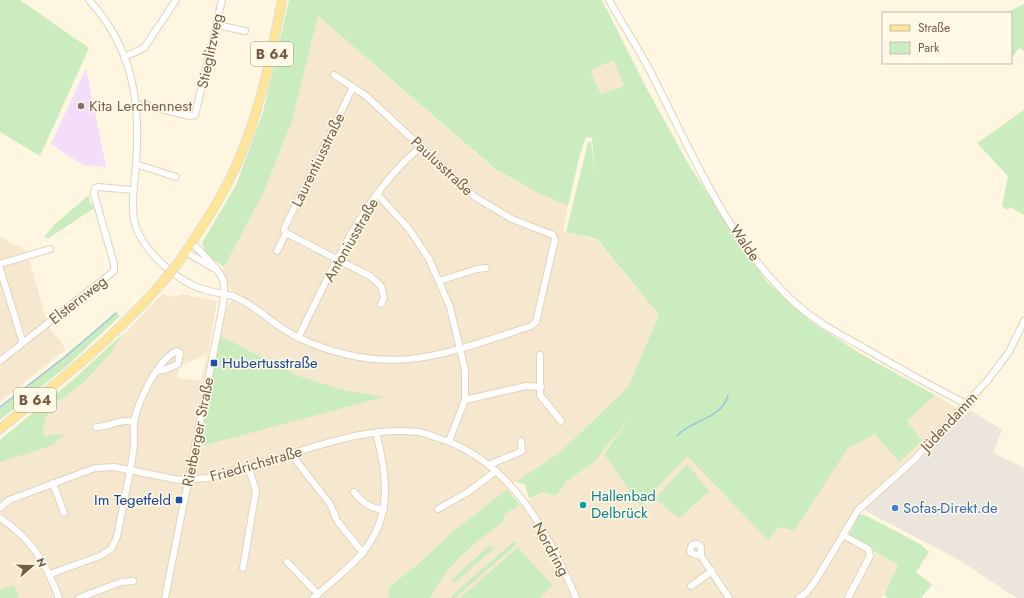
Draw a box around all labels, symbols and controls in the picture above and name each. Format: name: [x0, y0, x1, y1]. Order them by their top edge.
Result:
street label: Stieglitzweg: [191, 11, 229, 91]
legend: [882, 12, 1012, 64]
text: Straße: [918, 19, 950, 37]
text: Park: [918, 39, 940, 57]
road number: B 64: [251, 42, 293, 66]
place label: Kita Lerchennest: [89, 95, 192, 117]
marker: Kita Lerchennest: [76, 101, 86, 111]
street label: Laurentiusstraße: [286, 109, 350, 211]
street label: Paulusstraße: [406, 131, 478, 201]
street label: Antoniusstraße: [318, 194, 384, 286]
street label: Walde: [725, 220, 766, 266]
street label: Elsternweg: [44, 270, 112, 330]
place label: Hubertusstraße: [222, 352, 318, 374]
marker: Hubertusstraße: [209, 358, 219, 368]
street label: Rietberger Straße: [177, 375, 219, 489]
street label: Jüdendamm: [914, 387, 983, 458]
road number: B 64: [14, 388, 56, 412]
street label: Friedrichstraße: [207, 440, 305, 488]
place label: Hallenbad Delbrück: [591, 485, 656, 524]
place label: Im Tegetfeld: [94, 489, 171, 511]
marker: Im Tegetfeld: [174, 495, 184, 505]
place label: Sofas-Direkt.de: [903, 497, 998, 519]
marker: Hallenbad Delbrück: [578, 500, 588, 510]
marker: Sofas-Direkt.de: [890, 503, 900, 513]
street label: Nordring: [527, 518, 575, 580]
north arrow: [12, 546, 52, 586]
text: N: [32, 556, 50, 569]

